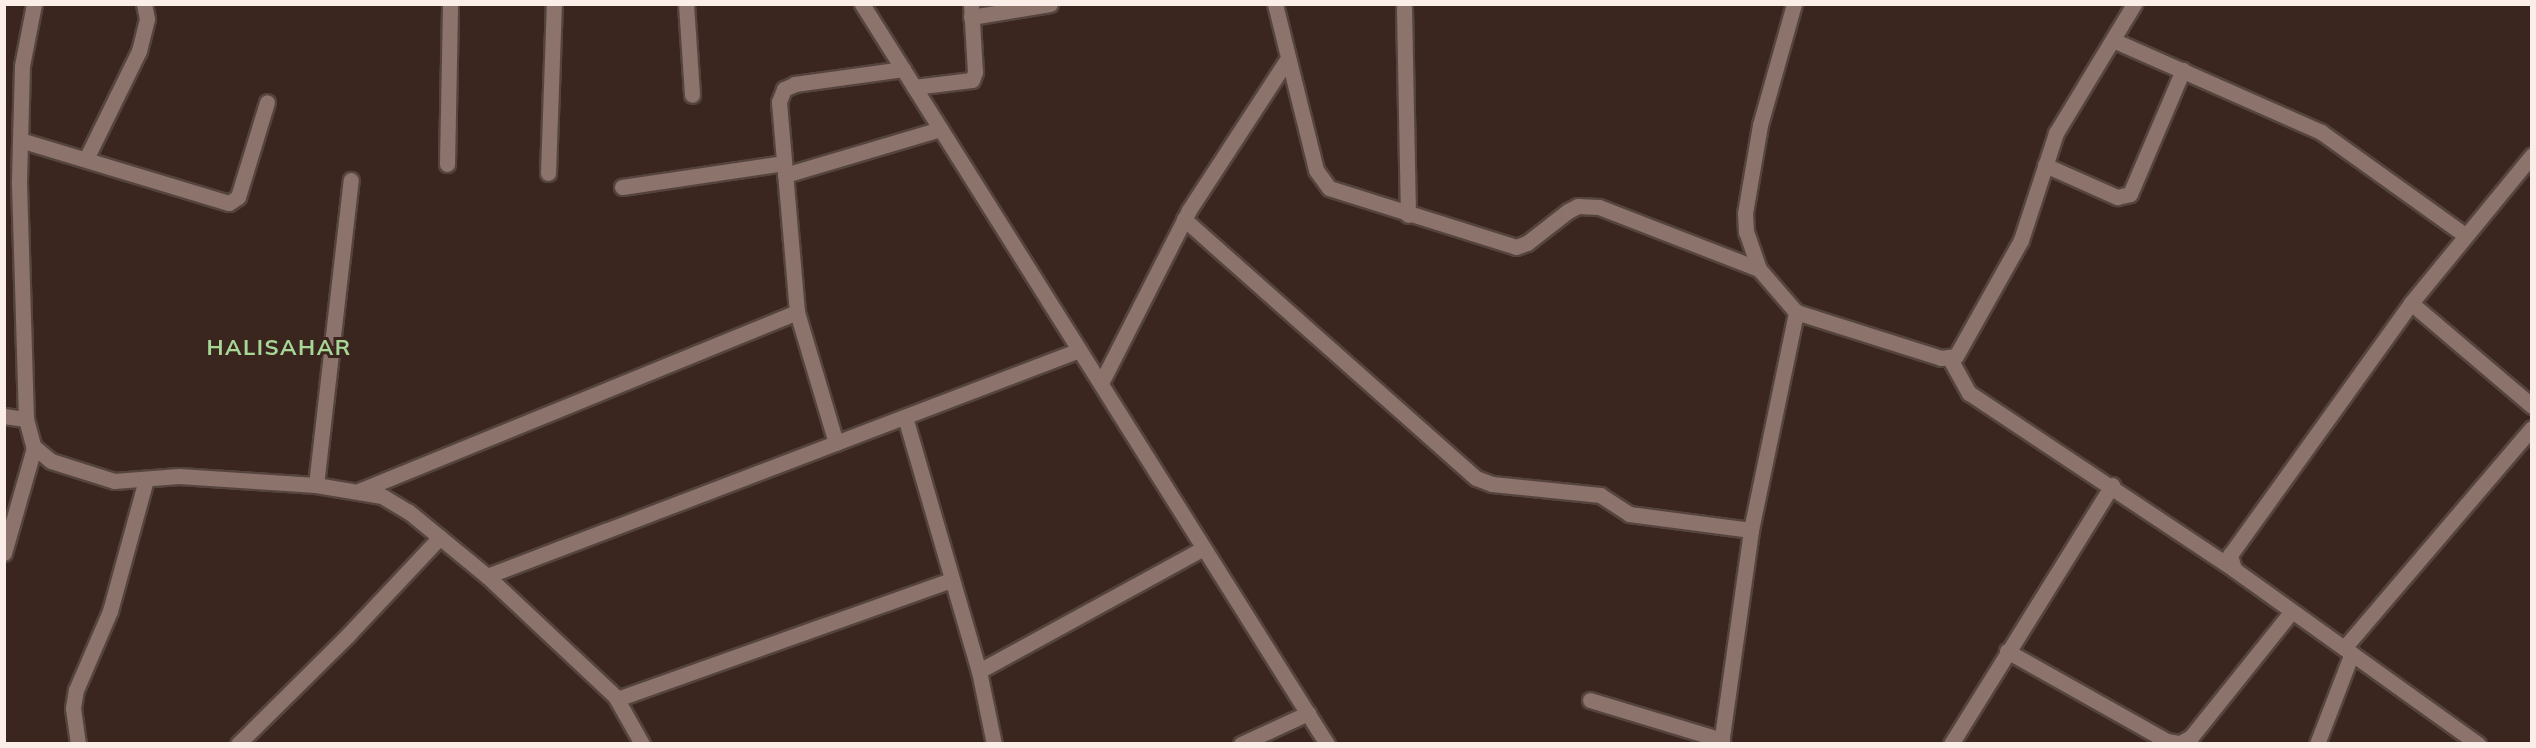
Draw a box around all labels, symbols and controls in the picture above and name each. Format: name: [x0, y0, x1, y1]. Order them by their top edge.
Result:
district label: HALISAHAR: [206, 335, 352, 361]

